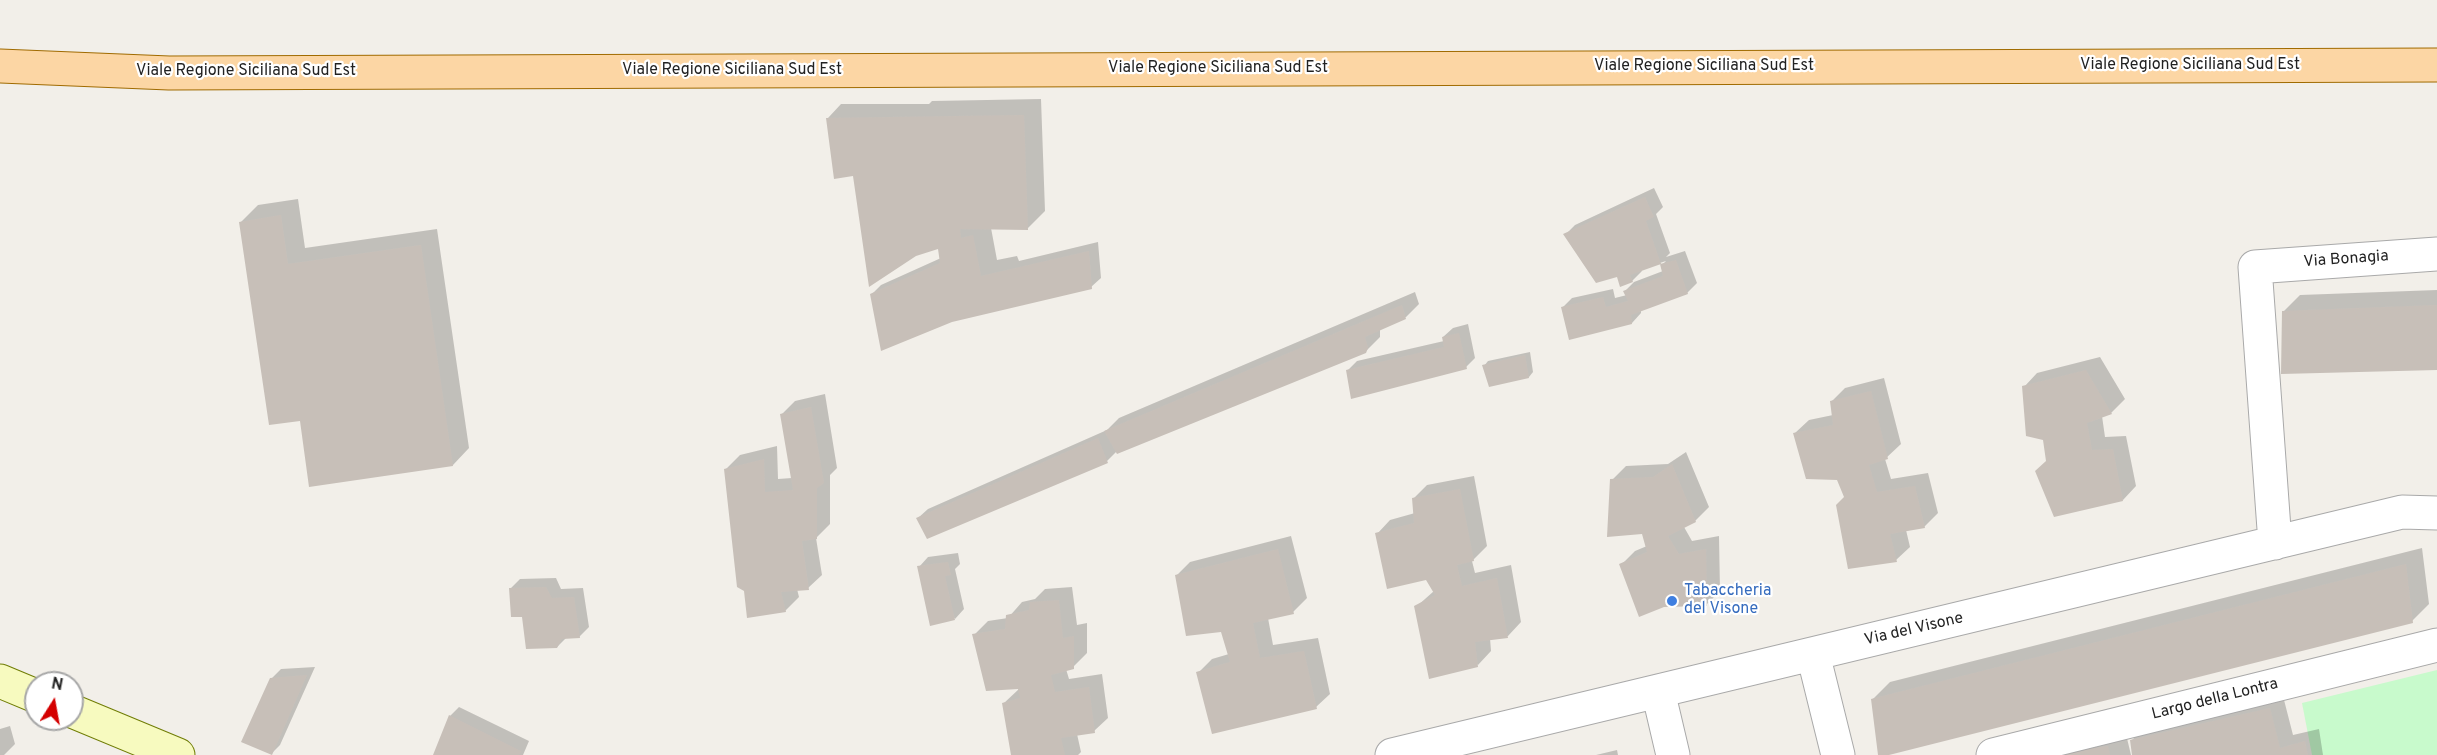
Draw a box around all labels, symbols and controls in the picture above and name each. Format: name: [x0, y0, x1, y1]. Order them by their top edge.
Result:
street label: Viale Regione Siciliana Sud Est: [2080, 56, 2300, 76]
street label: Viale Regione Siciliana Sud Est: [1594, 57, 1814, 77]
street label: Viale Regione Siciliana Sud Est: [1108, 59, 1328, 79]
street label: Viale Regione Siciliana Sud Est: [622, 61, 842, 81]
street label: Viale Regione Siciliana Sud Est: [136, 62, 356, 82]
street label: Via Bonagia: [2303, 247, 2389, 273]
place label: Tabaccheria del Visone: [1684, 582, 1771, 620]
marker: Tabaccheria del Visone: [1665, 594, 1679, 608]
street label: Via del Visone: [1863, 609, 1965, 651]
north arrow: [24, 671, 84, 731]
text: N: [50, 674, 65, 696]
street label: Largo della Lontra: [2150, 675, 2280, 725]

